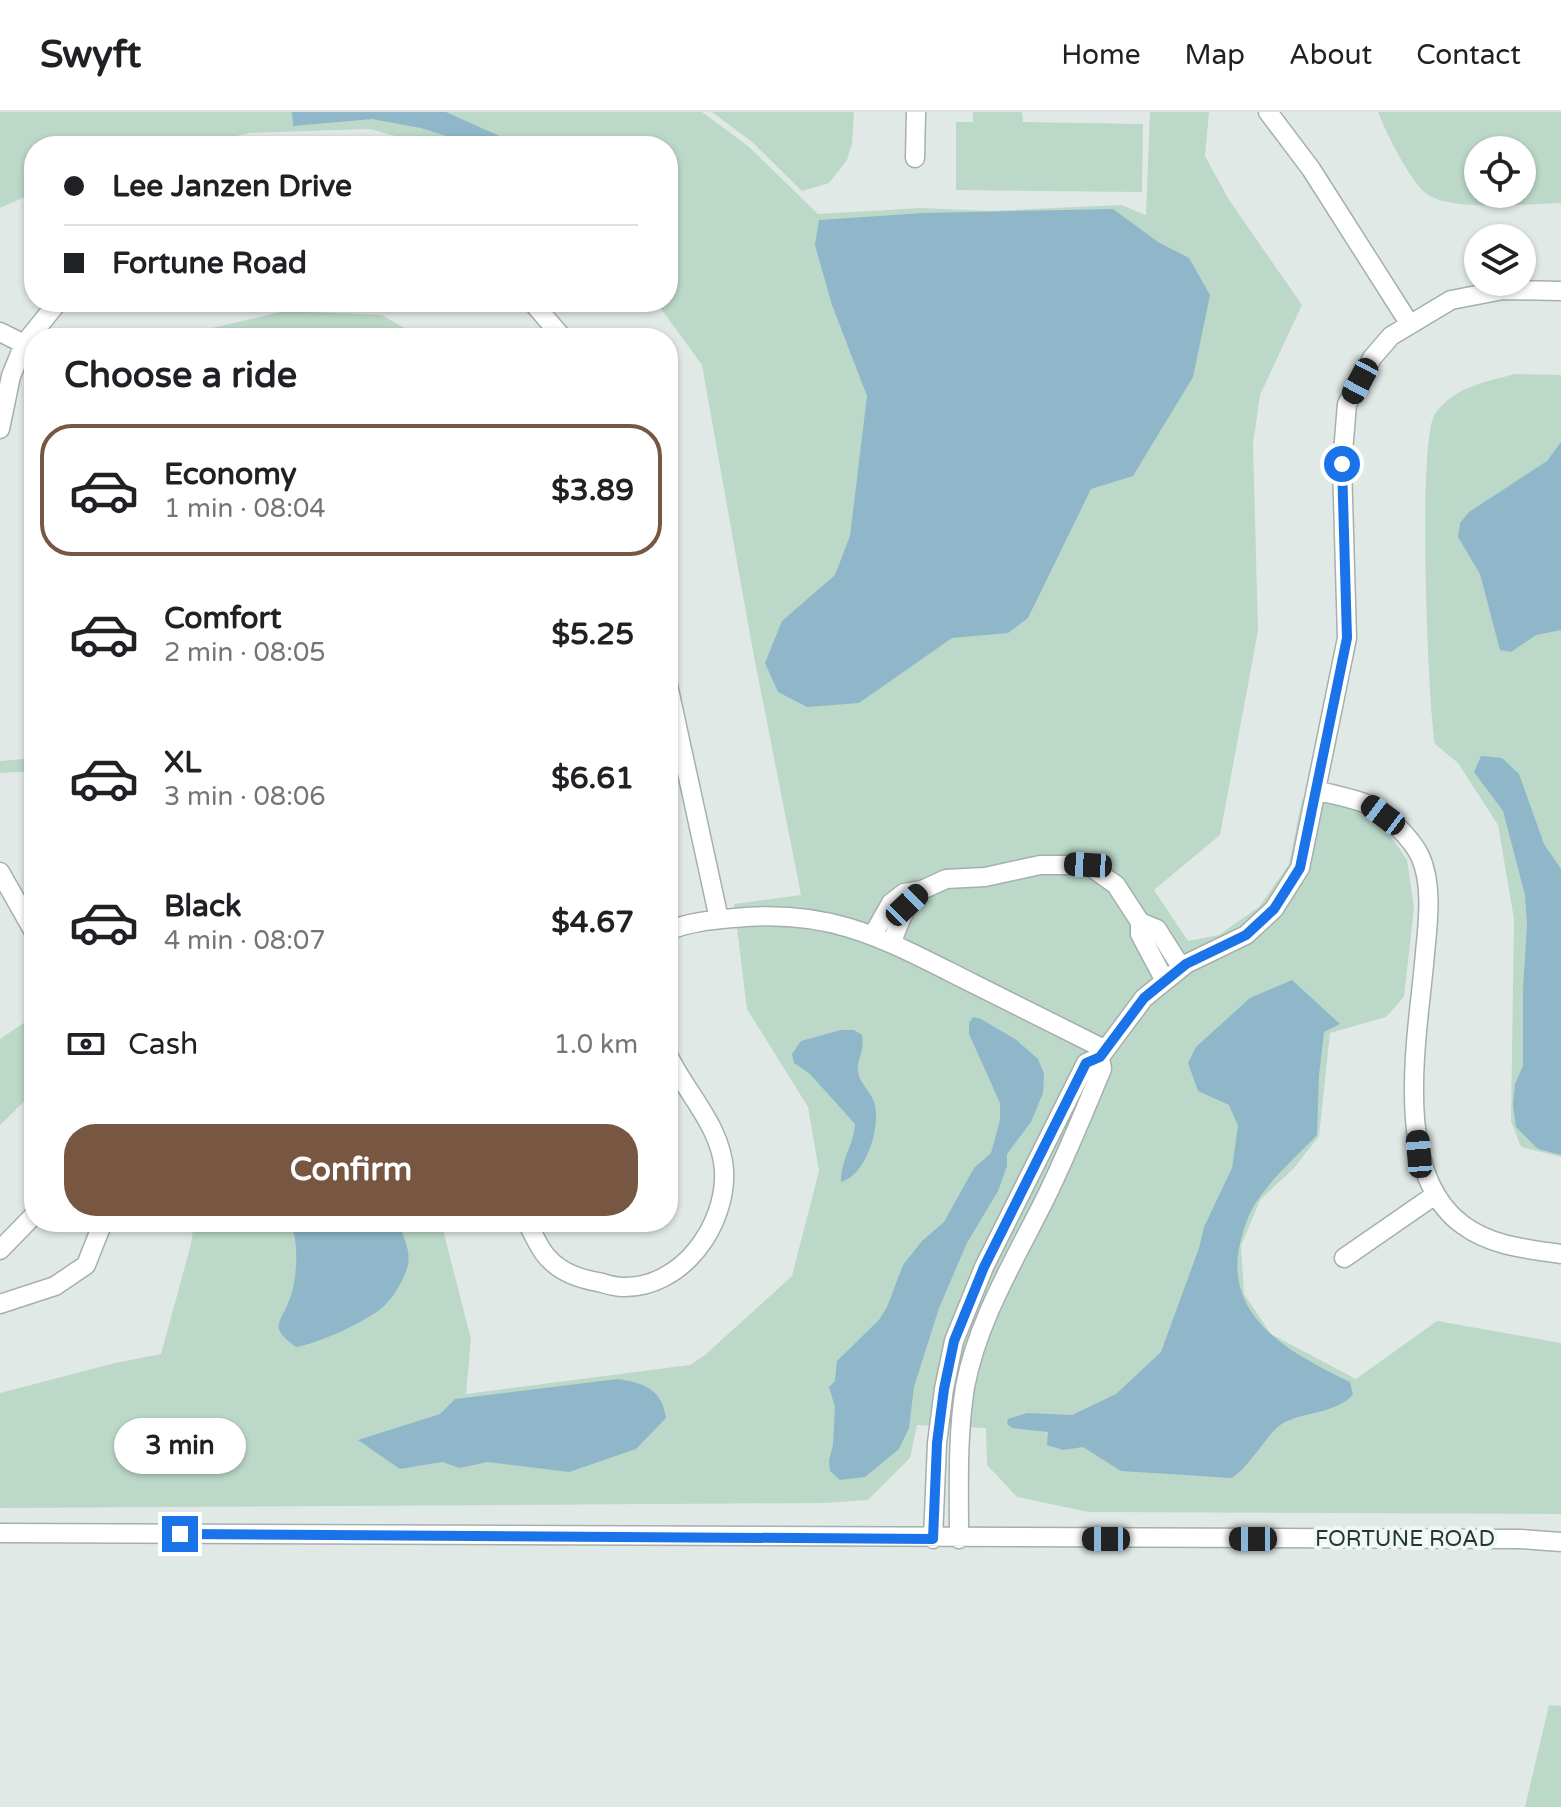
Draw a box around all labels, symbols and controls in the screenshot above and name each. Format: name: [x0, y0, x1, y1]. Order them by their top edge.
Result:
text: Swyft: [40, 32, 141, 78]
text: Home: [1061, 38, 1141, 72]
text: Map: [1185, 38, 1245, 72]
text: About: [1289, 38, 1372, 72]
text: Contact: [1416, 38, 1521, 72]
map controls: [1464, 136, 1536, 296]
button: locate: [1464, 136, 1536, 208]
text: Lee Janzen Drive: [112, 168, 352, 205]
button: layers: [1464, 224, 1536, 296]
text: Fortune Road: [112, 245, 307, 282]
text: Choose a ride: [64, 354, 297, 397]
car: [1338, 354, 1382, 408]
route start: [1324, 446, 1360, 482]
icon: car: [68, 454, 140, 526]
text: Economy: [164, 456, 297, 493]
text: $3.89: [551, 472, 634, 509]
text: 1 min · 08:04: [164, 493, 326, 524]
icon: car: [68, 598, 140, 670]
text: Comfort: [164, 600, 282, 637]
text: $5.25: [552, 616, 634, 653]
text: 2 min · 08:05: [164, 637, 326, 668]
icon: car: [68, 742, 140, 814]
text: XL: [164, 744, 201, 781]
text: $6.61: [551, 760, 634, 797]
text: 3 min · 08:06: [164, 781, 326, 812]
car: [1357, 791, 1409, 839]
car: [1063, 852, 1113, 878]
car: [881, 880, 933, 930]
icon: car: [68, 886, 140, 958]
text: Black: [164, 888, 241, 925]
text: $4.67: [551, 904, 634, 941]
text: 4 min · 08:07: [164, 925, 326, 956]
icon: cash: [64, 1022, 108, 1066]
text: Cash: [128, 1026, 198, 1063]
text: 1.0 km: [554, 1029, 638, 1060]
button: Confirm: [64, 1124, 638, 1216]
car: [1405, 1129, 1433, 1179]
callout: 3 min: [114, 1418, 246, 1474]
text: 3 min: [145, 1430, 215, 1461]
route end: [162, 1516, 198, 1552]
street label: FORTUNE ROAD: [1315, 1526, 1495, 1552]
car: [1082, 1527, 1130, 1551]
car: [1229, 1527, 1277, 1551]

